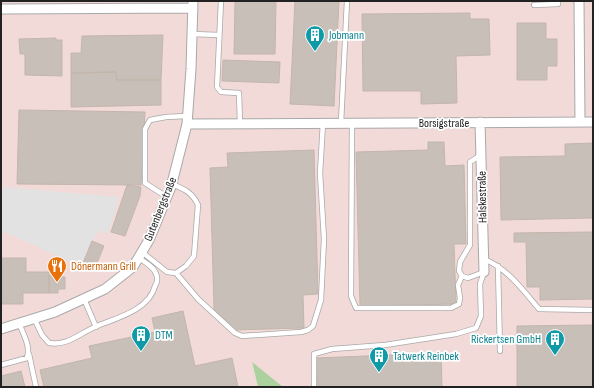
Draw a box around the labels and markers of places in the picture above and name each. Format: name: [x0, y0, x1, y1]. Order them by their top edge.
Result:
building icon: Jobmann: [304, 24, 326, 52]
place label: Jobmann: [328, 28, 364, 43]
restaurant icon: Dönermann Grill: [46, 255, 68, 283]
place label: Dönermann Grill: [71, 259, 136, 274]
building icon: DTM: [130, 324, 152, 352]
place label: DTM: [155, 328, 173, 343]
building icon: Rickertsen GmbH: [544, 328, 566, 356]
place label: Rickertsen GmbH: [471, 332, 541, 347]
building icon: Tatwerk Reinbek: [368, 345, 390, 373]
place label: Tatwerk Reinbek: [393, 349, 459, 364]

